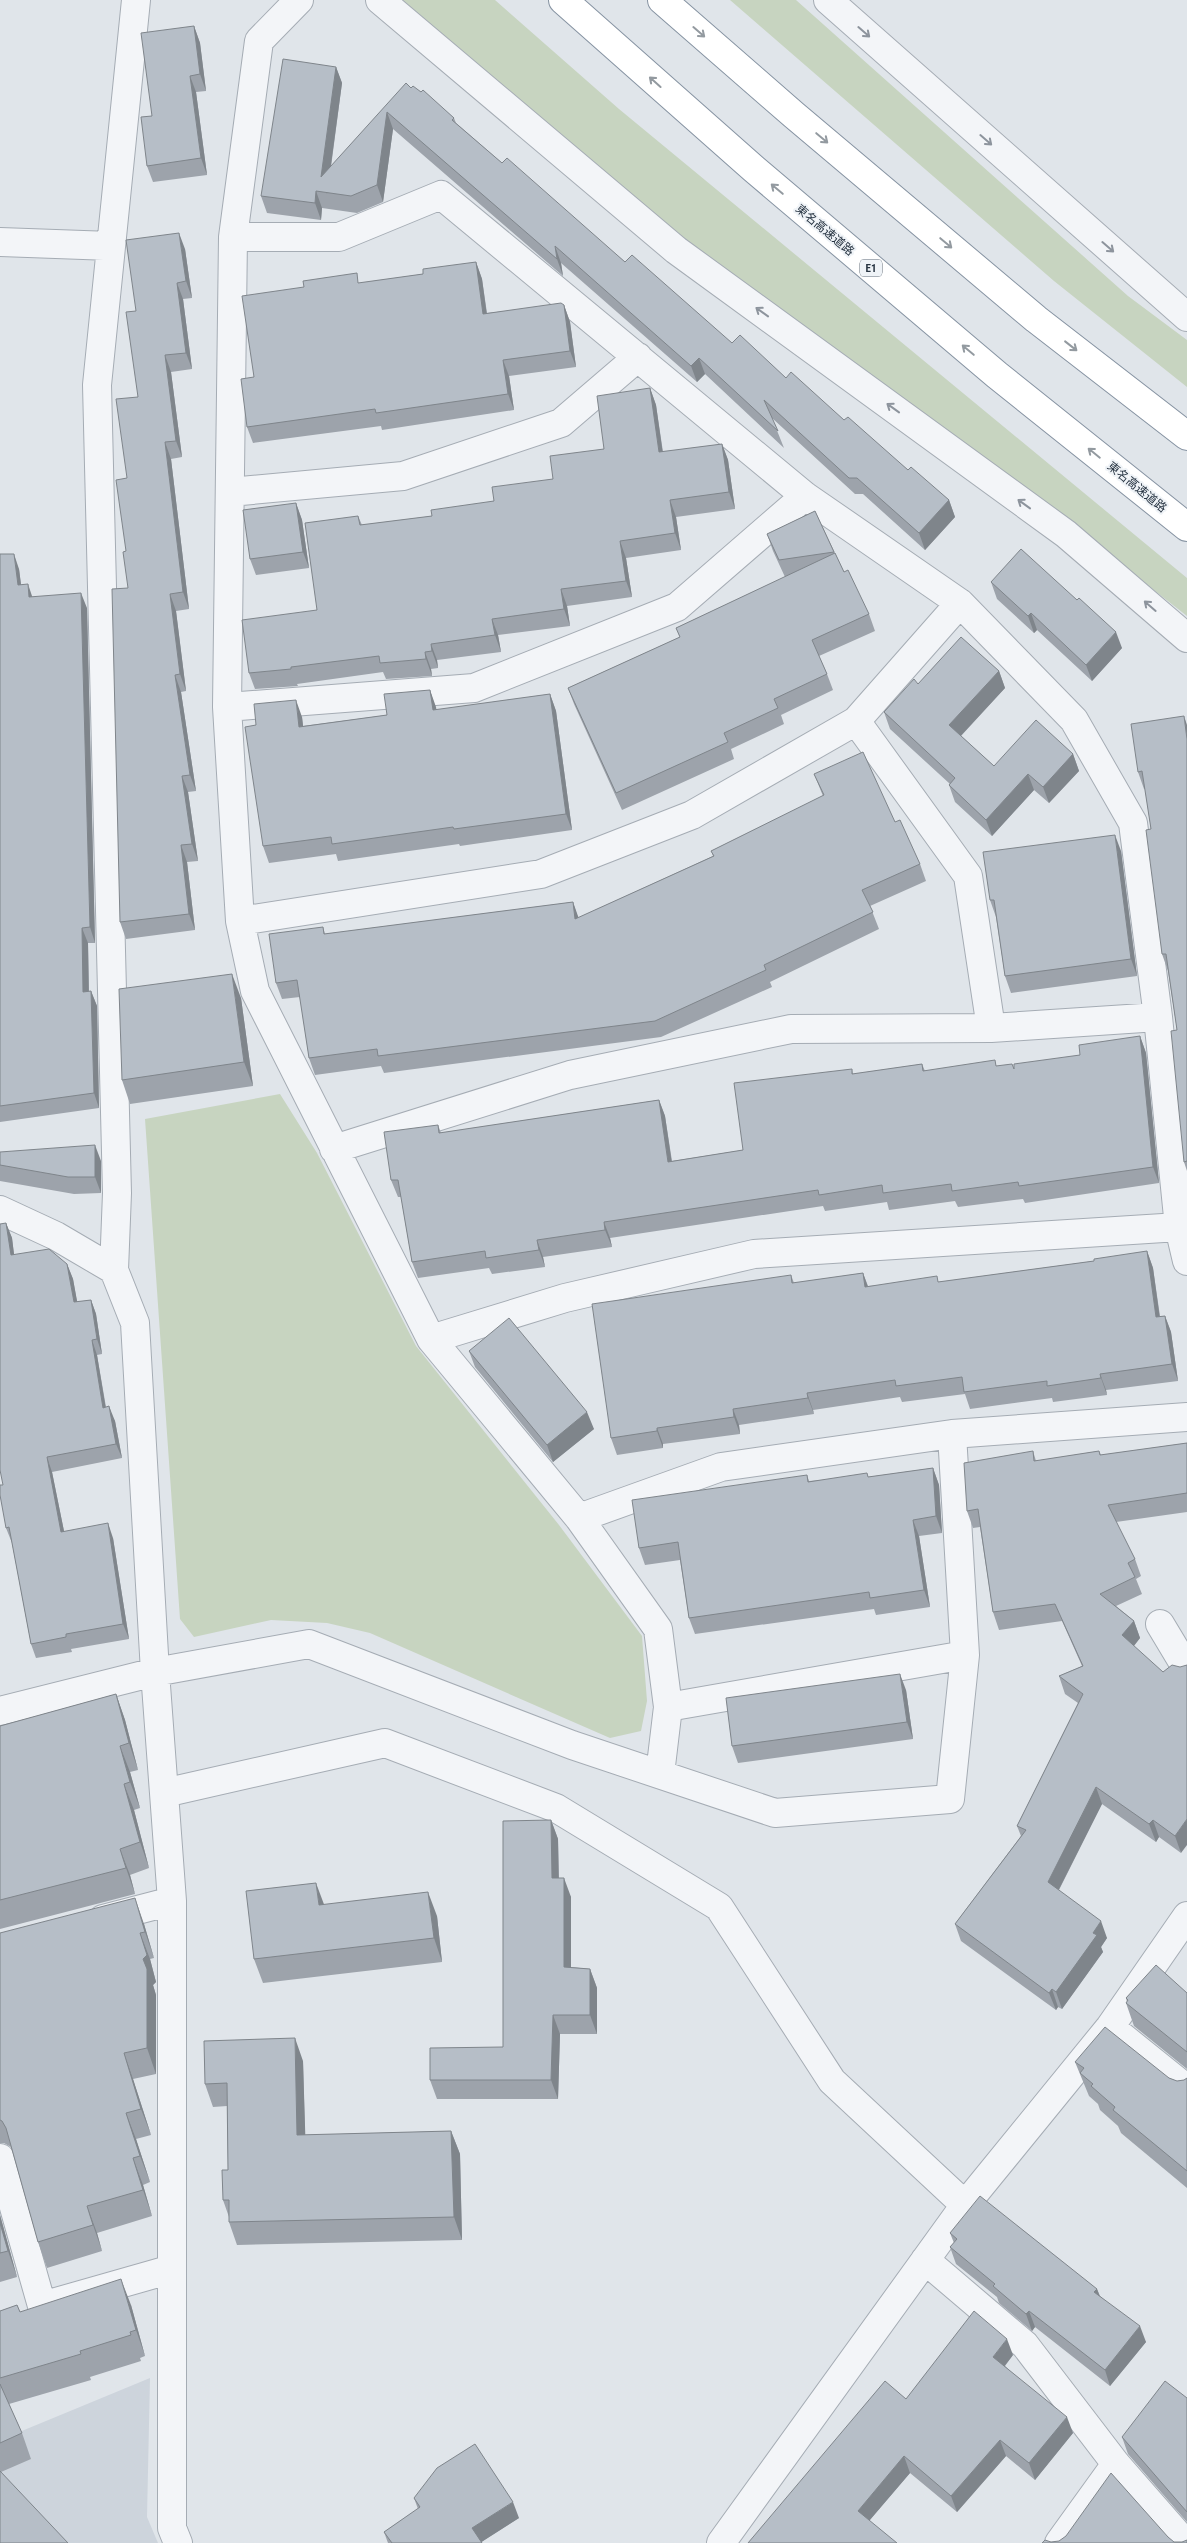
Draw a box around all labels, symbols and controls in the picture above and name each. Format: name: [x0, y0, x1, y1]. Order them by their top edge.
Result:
one-way arrow: [692, 26, 705, 38]
one-way arrow: [858, 26, 871, 38]
one-way arrow: [649, 77, 662, 88]
one-way arrow: [815, 133, 828, 144]
one-way arrow: [979, 134, 992, 145]
one-way arrow: [771, 184, 784, 195]
street label: 東名高速道路: [793, 201, 857, 259]
one-way arrow: [939, 237, 952, 248]
one-way arrow: [1101, 241, 1114, 253]
road number: E1: [860, 260, 882, 276]
one-way arrow: [755, 307, 769, 317]
one-way arrow: [1065, 341, 1078, 352]
one-way arrow: [962, 345, 975, 356]
one-way arrow: [886, 403, 900, 413]
one-way arrow: [1088, 447, 1101, 458]
street label: 東名高速道路: [1105, 459, 1169, 515]
one-way arrow: [1018, 498, 1032, 509]
one-way arrow: [1144, 601, 1157, 612]

